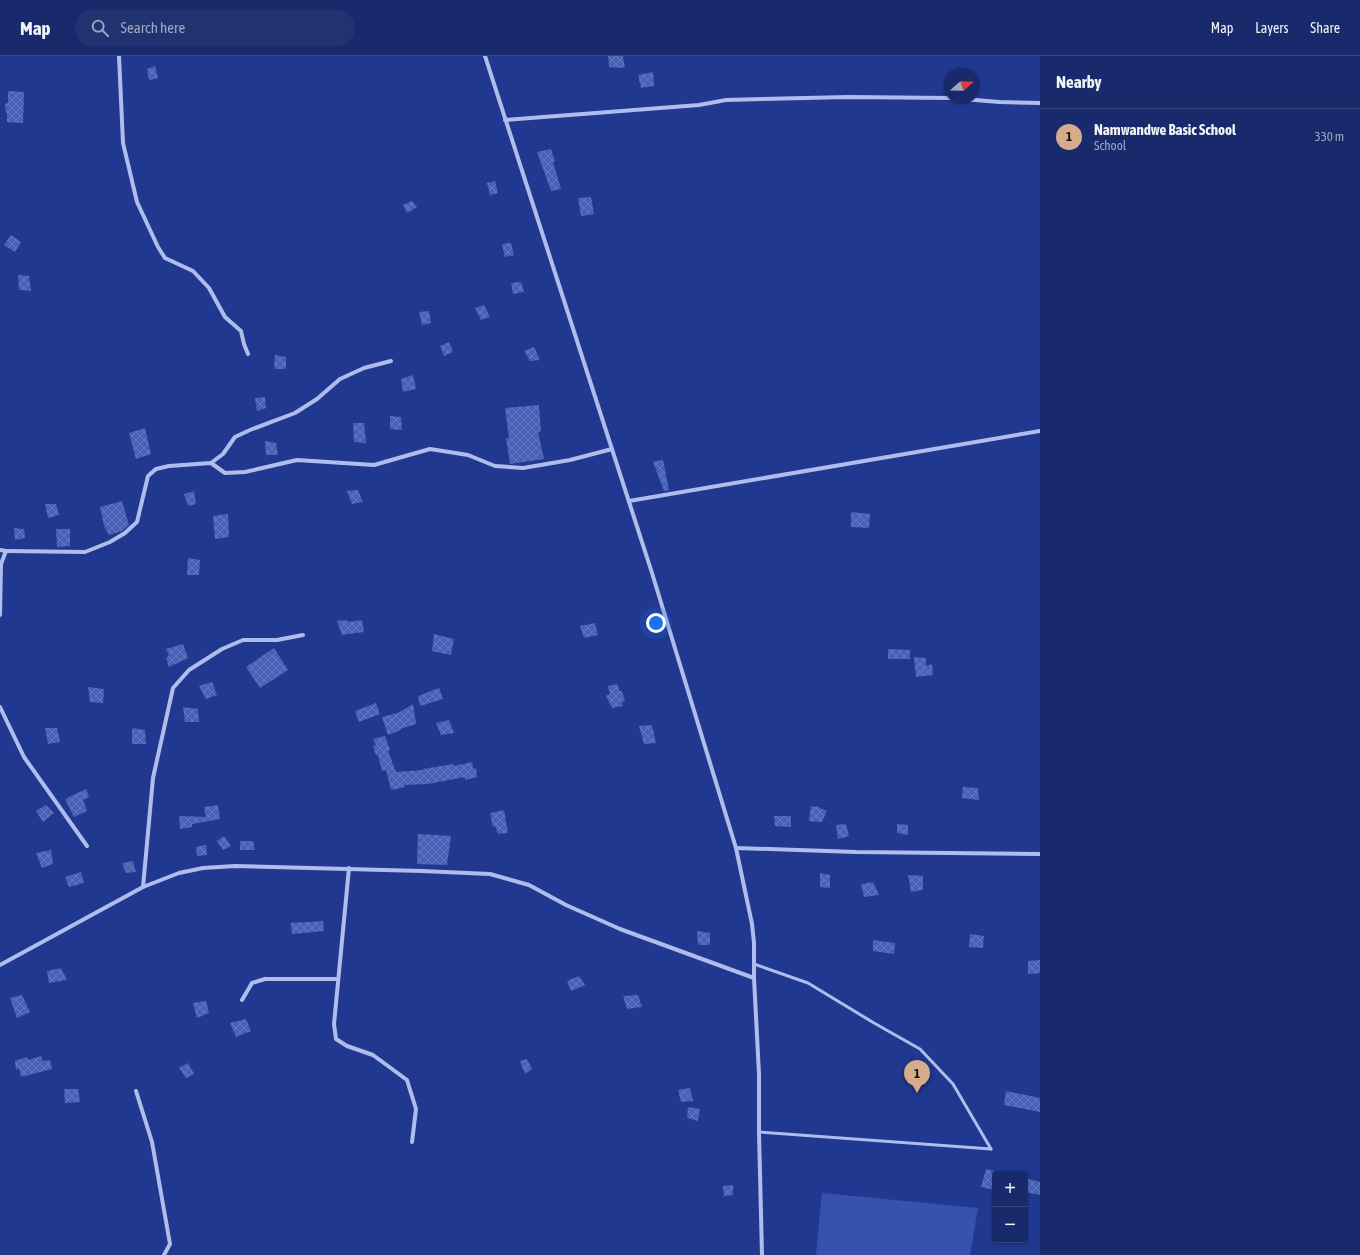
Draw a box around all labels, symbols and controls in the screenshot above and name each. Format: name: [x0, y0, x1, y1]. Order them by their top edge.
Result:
search box: [75, 10, 355, 46]
text: Map: [20, 17, 51, 39]
icon: search: [89, 17, 111, 39]
text: Search here: [121, 19, 185, 36]
text: Map: [1211, 20, 1233, 36]
text: Layers: [1255, 20, 1288, 36]
text: Share: [1310, 20, 1340, 36]
north arrow: [944, 68, 980, 104]
text: Nearby: [1056, 72, 1102, 92]
text: Namwandwe Basic School: [1094, 121, 1236, 138]
text: 1: [1066, 129, 1072, 144]
text: 330 m: [1315, 129, 1344, 144]
text: School: [1094, 138, 1126, 153]
your location: [646, 613, 666, 633]
pin: 1: [904, 1060, 930, 1093]
map controls: [992, 1171, 1028, 1243]
button: +: [992, 1171, 1028, 1207]
button: −: [992, 1207, 1028, 1243]

